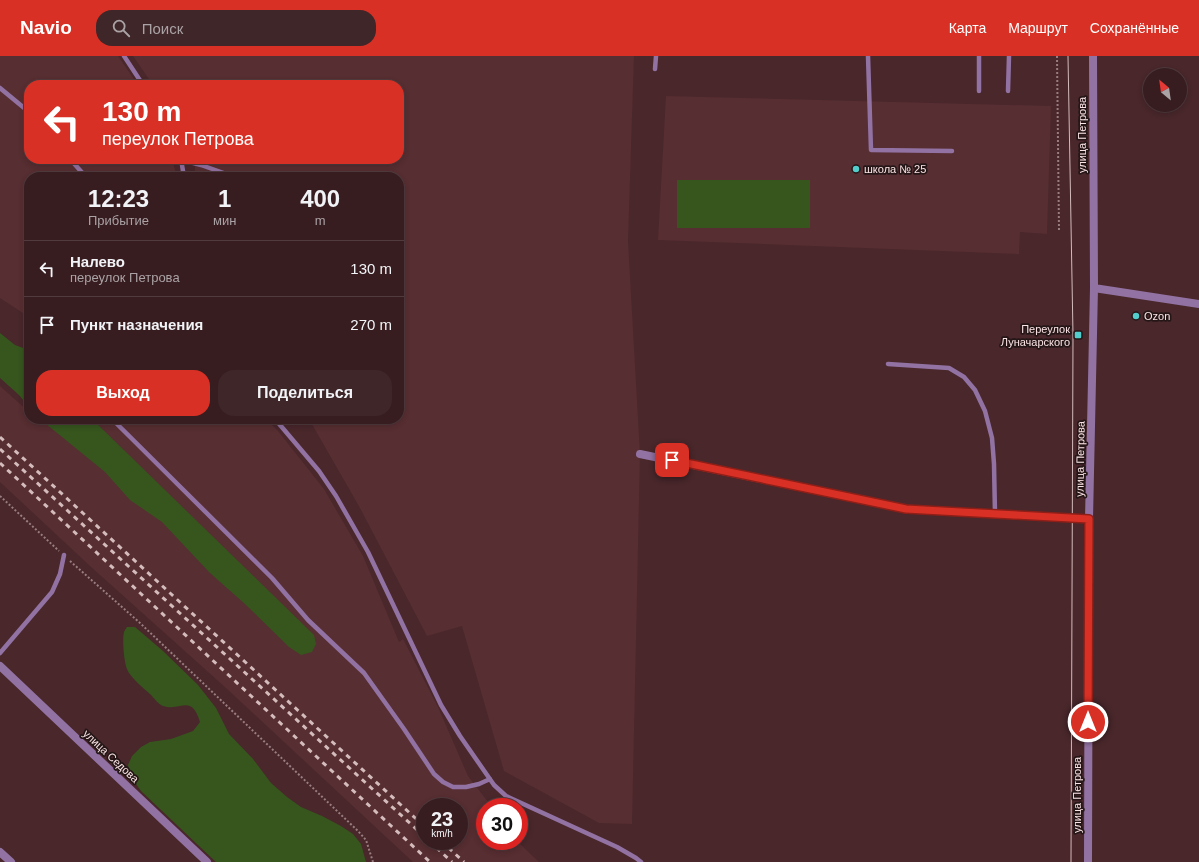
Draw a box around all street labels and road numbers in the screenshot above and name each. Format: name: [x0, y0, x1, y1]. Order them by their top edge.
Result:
street label: улица Петрова: [1076, 96, 1088, 173]
street label: улица Петрова: [1073, 420, 1087, 497]
street label: улица Седова: [81, 727, 142, 785]
street label: улица Петрова: [1071, 756, 1083, 833]

